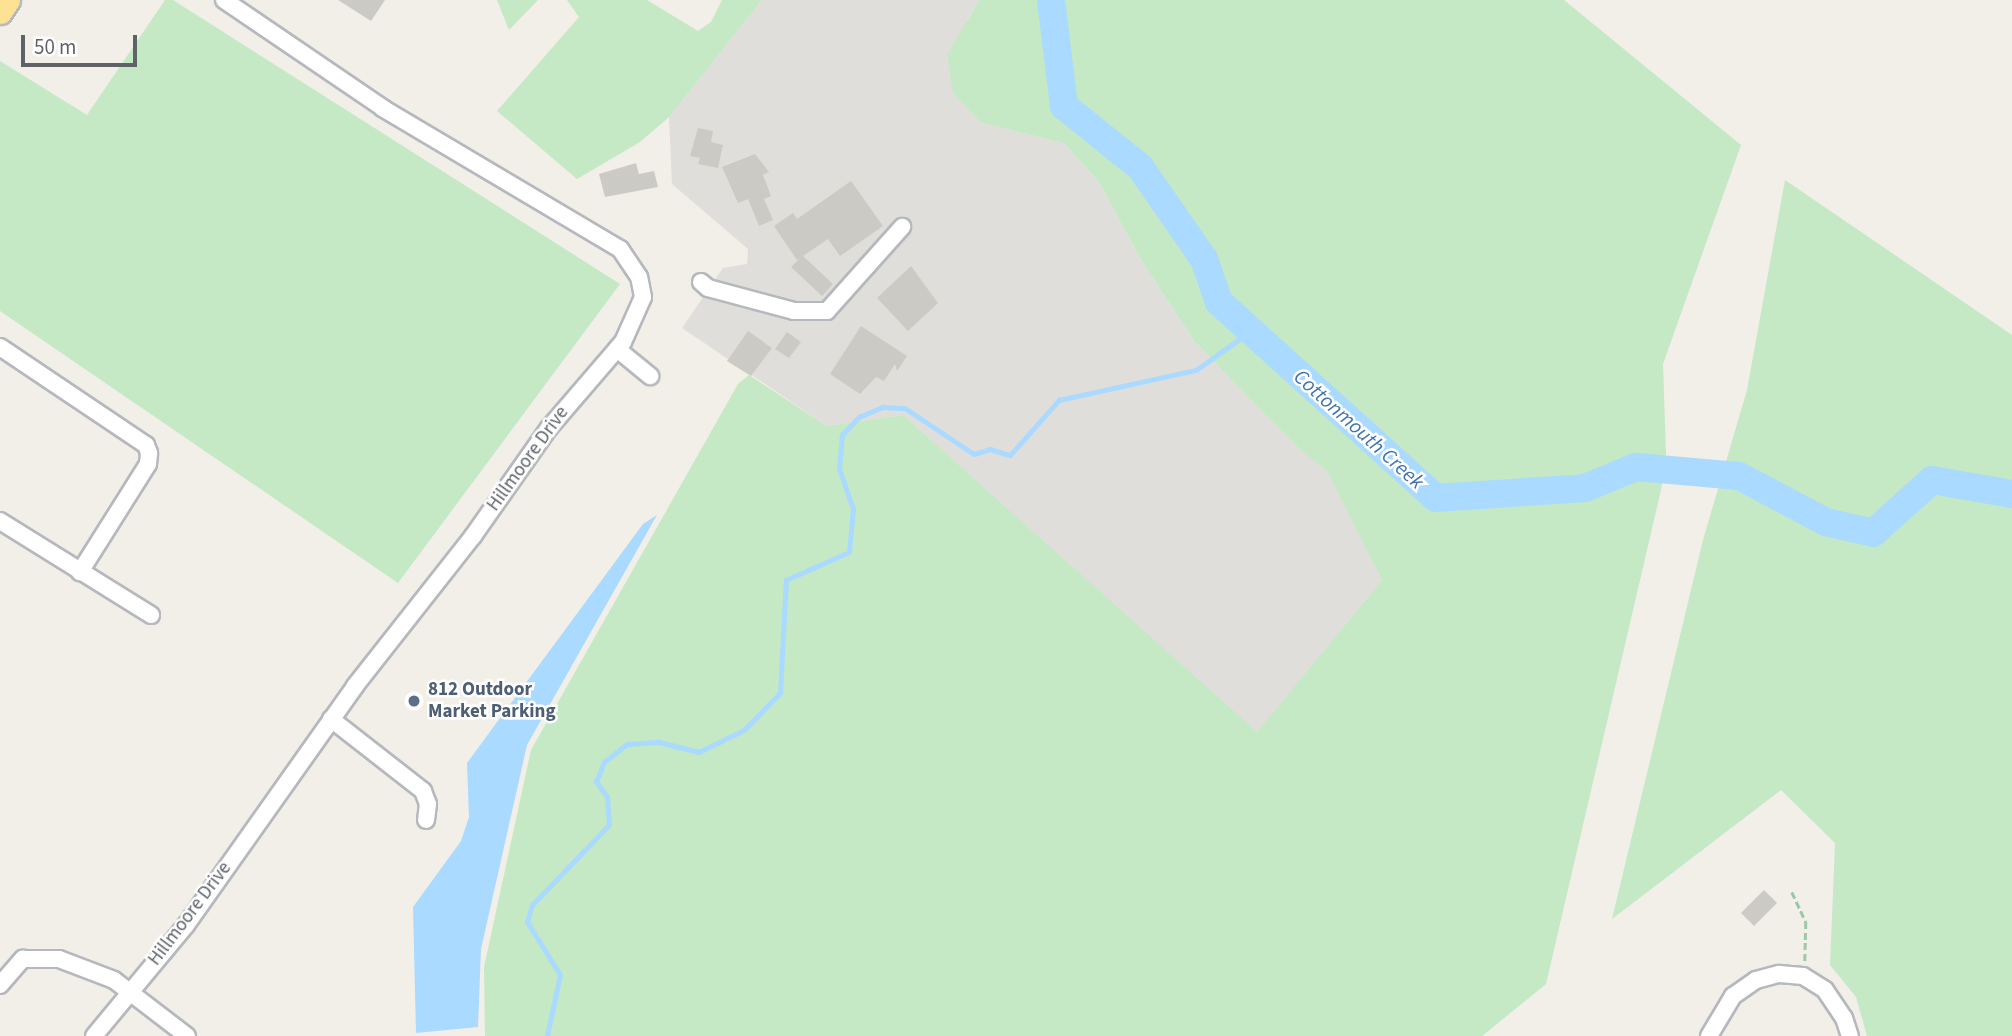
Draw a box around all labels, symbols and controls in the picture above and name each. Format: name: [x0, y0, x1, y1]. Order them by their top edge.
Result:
scale bar: [24, 21, 140, 65]
text: 50 m: [34, 32, 76, 62]
water label: Cottonmouth Creek: [1289, 364, 1429, 494]
street label: Hillmoore Drive: [482, 402, 574, 516]
place label: 812 Outdoor Market Parking: [428, 679, 556, 723]
marker: 812 Outdoor Market Parking: [406, 693, 422, 709]
street label: Hillmoore Drive: [144, 858, 236, 970]

